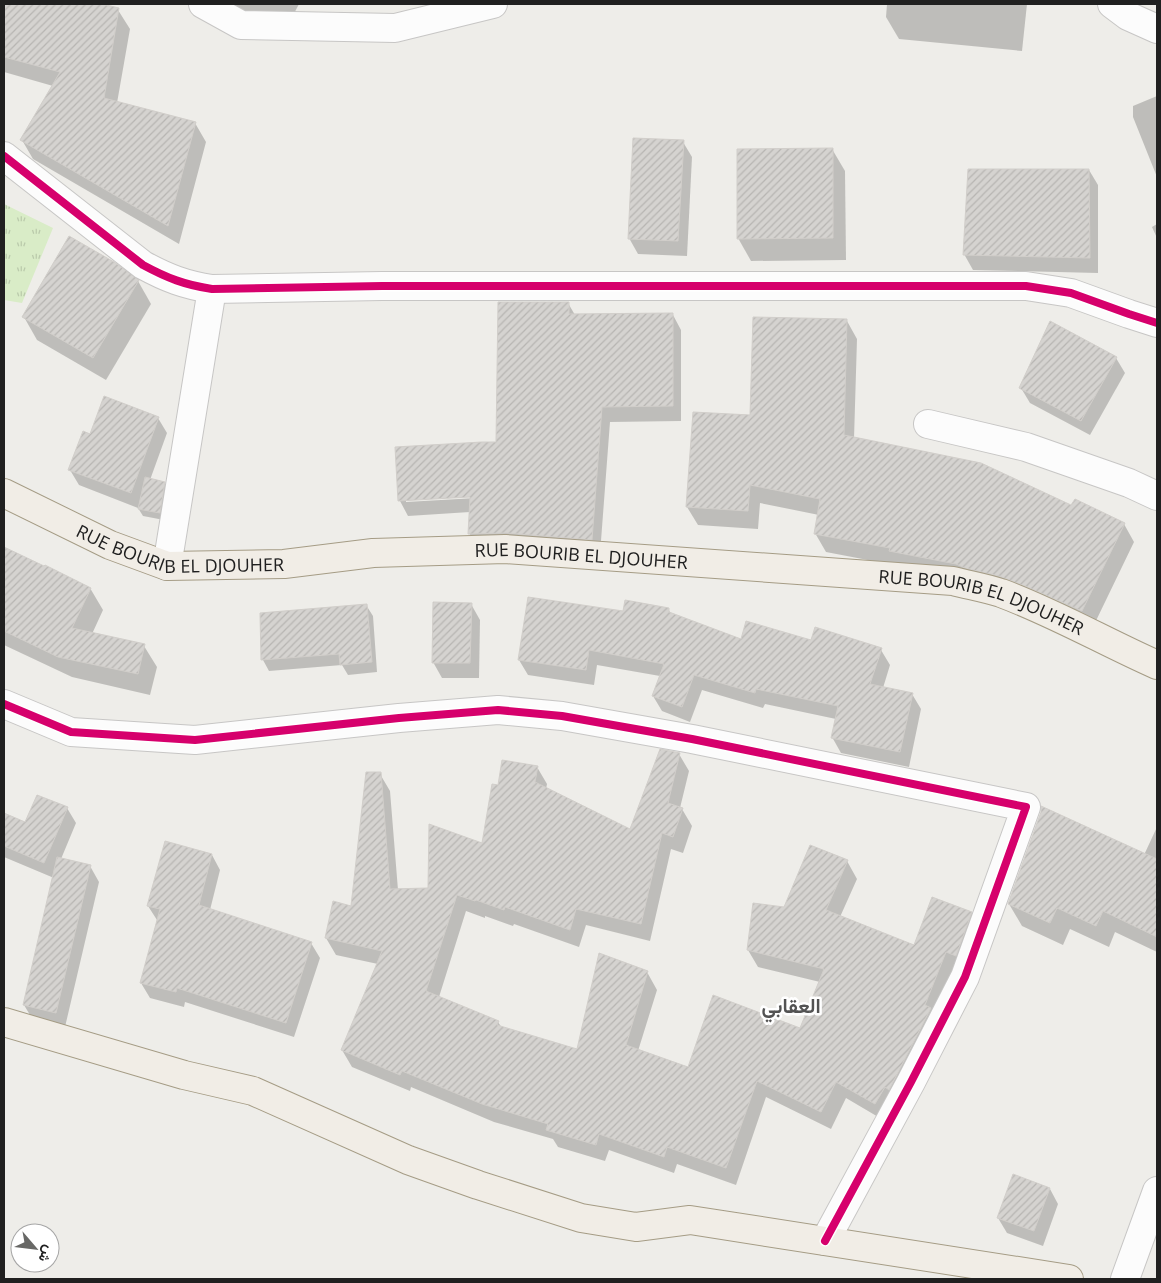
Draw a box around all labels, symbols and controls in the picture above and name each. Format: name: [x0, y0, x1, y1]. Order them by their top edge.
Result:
street label: RUE BOURIB EL DJOUHER: [72, 518, 284, 578]
street label: RUE BOURIB EL DJOUHER: [474, 537, 689, 574]
street label: RUE BOURIB EL DJOUHER: [878, 564, 1088, 640]
district label: العقابي: [761, 992, 821, 1023]
north arrow: [10, 1223, 60, 1273]
text: ش: [35, 1242, 59, 1266]

